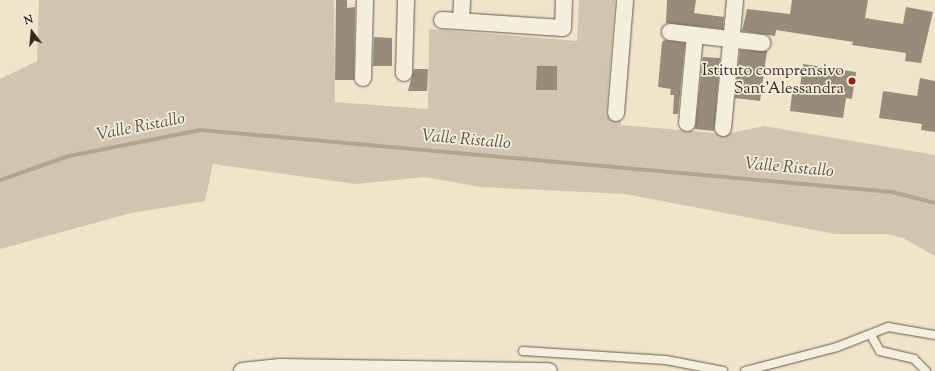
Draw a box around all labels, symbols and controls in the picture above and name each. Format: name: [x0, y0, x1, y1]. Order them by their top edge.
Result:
north arrow: [12, 12, 52, 52]
text: N: [22, 12, 35, 29]
place label: Istituto comprensivo Sant'Alessandra: [702, 62, 844, 100]
marker: Istituto comprensivo Sant'Alessandra: [847, 76, 857, 86]
water label: Valle Ristallo: [95, 109, 187, 147]
water label: Valle Ristallo: [421, 127, 511, 155]
water label: Valle Ristallo: [744, 155, 834, 183]

